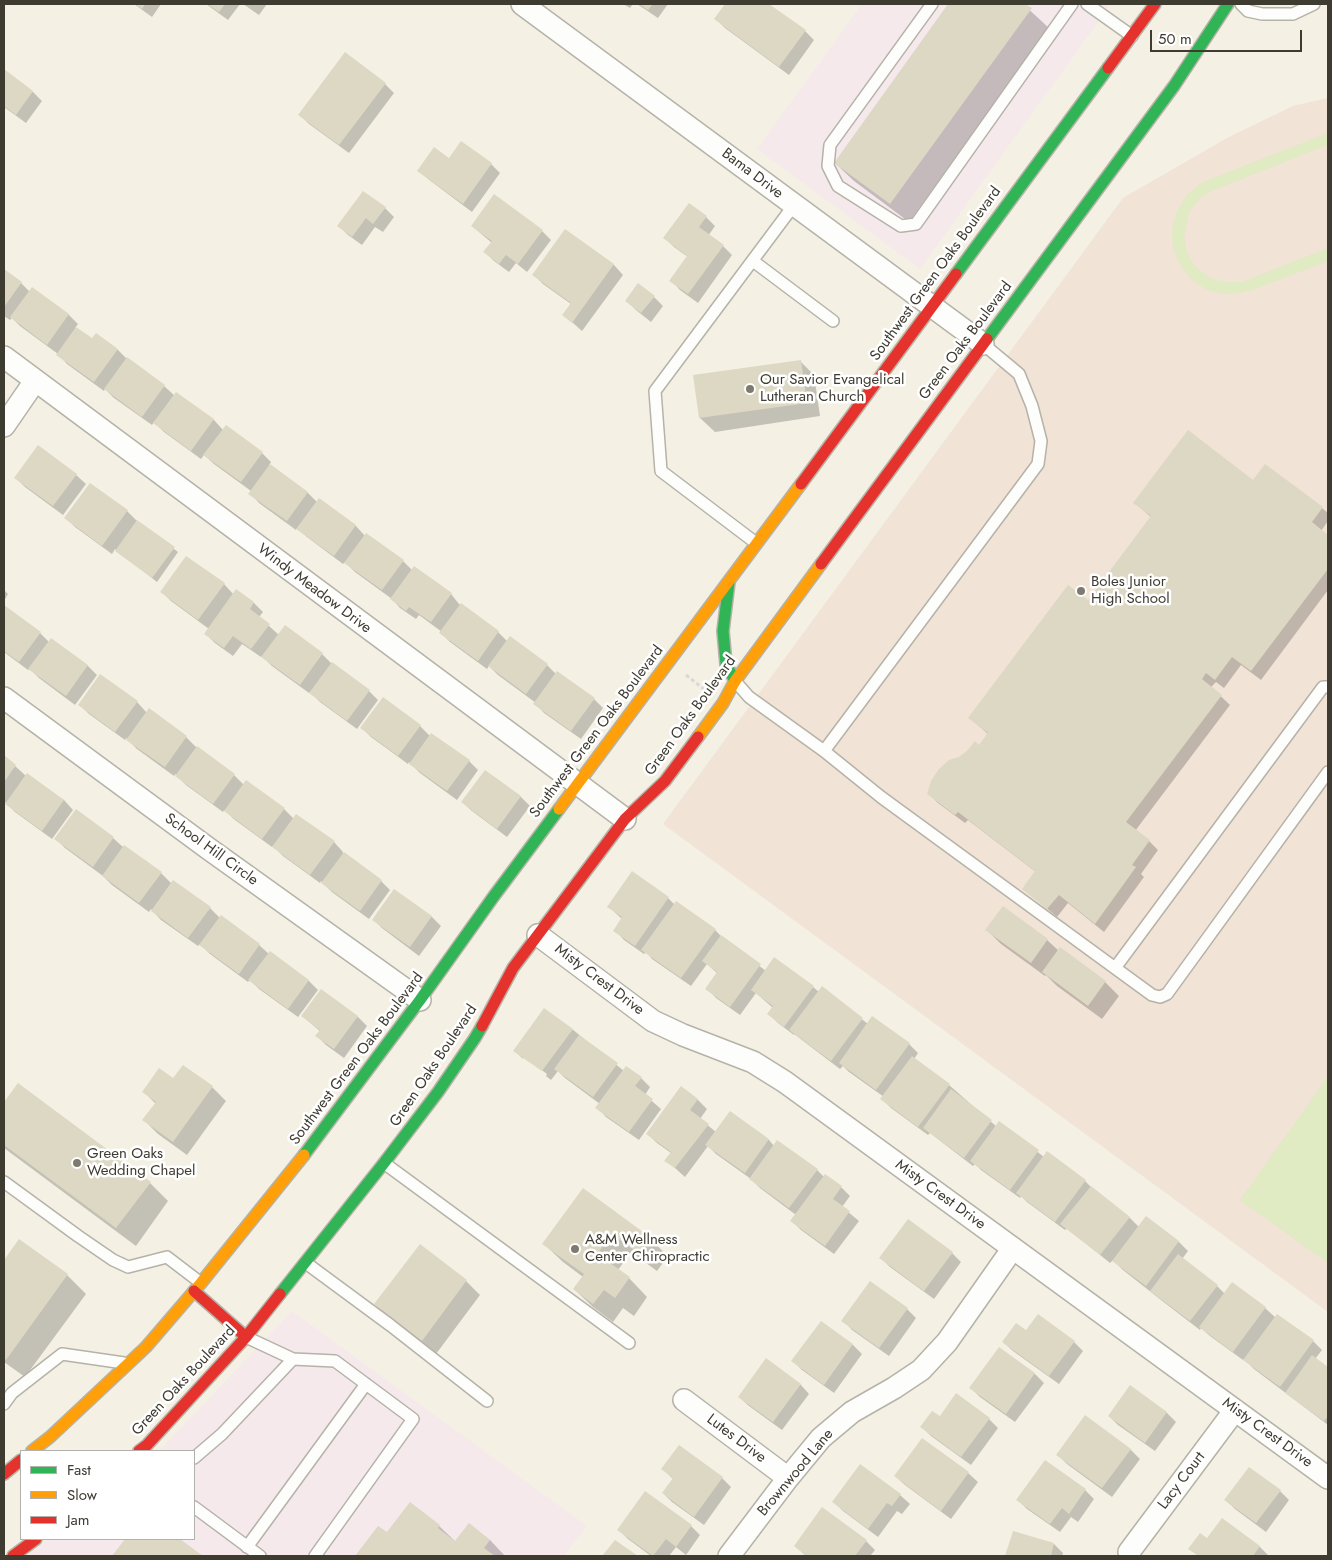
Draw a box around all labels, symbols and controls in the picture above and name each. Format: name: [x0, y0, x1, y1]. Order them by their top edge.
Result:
scale bar: [1152, 20, 1304, 52]
text: 50 m: [1158, 28, 1192, 50]
street label: Bama Drive: [718, 145, 786, 203]
street label: Southwest Green Oaks Boulevard: [867, 183, 1005, 365]
street label: Green Oaks Boulevard: [916, 278, 1016, 404]
place label: Our Savior Evangelical Lutheran Church: [760, 371, 904, 406]
marker: Our Savior Evangelical Lutheran Church: [744, 383, 756, 395]
street label: Windy Meadow Drive: [254, 540, 374, 638]
place label: Boles Junior High School: [1091, 573, 1170, 608]
marker: Boles Junior High School: [1075, 585, 1087, 597]
street label: Southwest Green Oaks Boulevard: [526, 642, 668, 822]
street label: Green Oaks Boulevard: [642, 653, 740, 779]
street label: School Hill Circle: [161, 810, 261, 890]
street label: Misty Crest Drive: [551, 941, 647, 1019]
street label: Southwest Green Oaks Boulevard: [286, 969, 428, 1149]
street label: Green Oaks Boulevard: [386, 1001, 482, 1131]
place label: Green Oaks Wedding Chapel: [87, 1145, 195, 1180]
street label: Misty Crest Drive: [891, 1156, 989, 1234]
marker: Green Oaks Wedding Chapel: [71, 1157, 83, 1169]
place label: A&M Wellness Center Chiropractic: [585, 1231, 710, 1266]
marker: A&M Wellness Center Chiropractic: [569, 1243, 581, 1255]
street label: Green Oaks Boulevard: [128, 1322, 240, 1440]
street label: Misty Crest Drive: [1218, 1394, 1316, 1472]
street label: Lutes Drive: [703, 1411, 769, 1467]
street label: Brownwood Lane: [754, 1426, 838, 1520]
street label: Lacy Court: [1155, 1449, 1209, 1513]
legend: [20, 1450, 195, 1540]
text: Fast: [67, 1459, 91, 1481]
text: Slow: [67, 1484, 97, 1506]
text: Jam: [67, 1509, 90, 1531]

